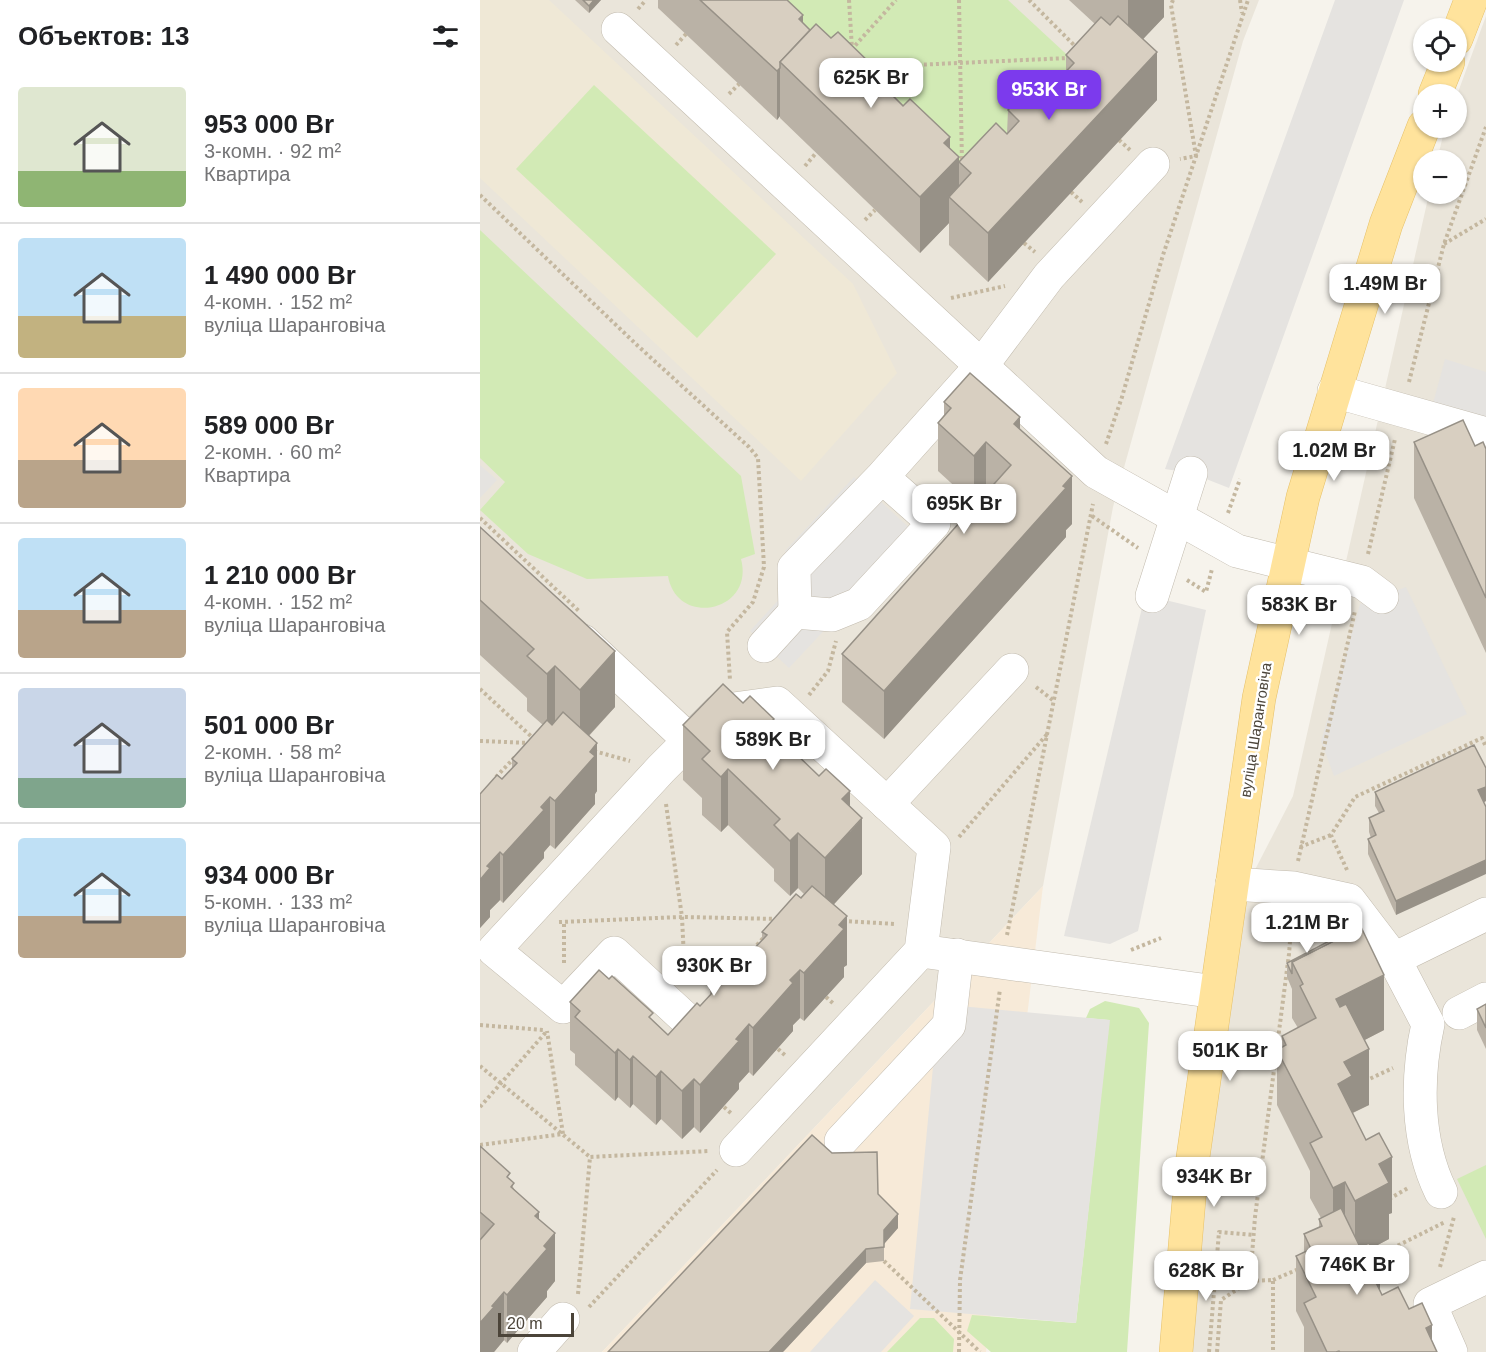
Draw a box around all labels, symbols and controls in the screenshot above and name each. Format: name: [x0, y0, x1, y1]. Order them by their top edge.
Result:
map controls: [1413, 18, 1467, 204]
button: locate: [1413, 18, 1467, 72]
icon: filters: [429, 20, 462, 53]
text: Объектов: 13: [18, 21, 189, 51]
pin: 625K Br: [816, 58, 926, 109]
text: 625K Br: [833, 66, 909, 88]
pin: 953K Br: [994, 70, 1104, 121]
text: 953K Br: [1011, 78, 1087, 100]
button: +: [1413, 84, 1467, 138]
text: 953 000 Br: [204, 109, 334, 139]
icon: home: [66, 111, 138, 183]
text: 3-комн. · 92 m²: [204, 140, 341, 162]
button: −: [1413, 150, 1467, 204]
text: Квартира: [204, 163, 290, 185]
text: 1 490 000 Br: [204, 260, 356, 290]
icon: home: [66, 262, 138, 334]
pin: 1.49M Br: [1323, 264, 1447, 315]
text: 1.49M Br: [1343, 272, 1427, 294]
text: 4-комн. · 152 m²: [204, 291, 352, 313]
text: вуліца Шаранговіча: [204, 314, 385, 336]
text: 589 000 Br: [204, 410, 334, 440]
icon: home: [66, 412, 138, 484]
pin: 1.02M Br: [1272, 431, 1396, 482]
text: 1.02M Br: [1292, 439, 1376, 461]
text: 2-комн. · 60 m²: [204, 441, 341, 463]
text: Квартира: [204, 464, 290, 486]
pin: 695K Br: [909, 484, 1019, 535]
text: 695K Br: [926, 492, 1002, 514]
text: 1 210 000 Br: [204, 560, 356, 590]
icon: home: [66, 562, 138, 634]
pin: 583K Br: [1244, 585, 1354, 636]
text: 4-комн. · 152 m²: [204, 591, 352, 613]
text: 583K Br: [1261, 593, 1337, 615]
text: вуліца Шаранговіча: [204, 614, 385, 636]
street label: вуліца Шаранговіча: [1236, 661, 1275, 798]
text: 501 000 Br: [204, 710, 334, 740]
icon: home: [66, 712, 138, 784]
pin: 589K Br: [718, 720, 828, 771]
text: 589K Br: [735, 728, 811, 750]
text: 2-комн. · 58 m²: [204, 741, 341, 763]
text: вуліца Шаранговіча: [204, 764, 385, 786]
text: 934 000 Br: [204, 860, 334, 890]
icon: home: [66, 862, 138, 934]
text: 5-комн. · 133 m²: [204, 891, 352, 913]
pin: 1.21M Br: [1245, 903, 1369, 954]
text: 1.21M Br: [1265, 911, 1349, 933]
text: вуліца Шаранговіча: [204, 914, 385, 936]
pin: 930K Br: [659, 946, 769, 997]
text: 930K Br: [676, 954, 752, 976]
pin: 501K Br: [1175, 1031, 1285, 1082]
text: 501K Br: [1192, 1039, 1268, 1061]
pin: 934K Br: [1159, 1157, 1269, 1208]
text: 934K Br: [1176, 1165, 1252, 1187]
pin: 746K Br: [1302, 1245, 1412, 1296]
pin: 628K Br: [1151, 1251, 1261, 1302]
text: 746K Br: [1319, 1253, 1395, 1275]
text: 628K Br: [1168, 1259, 1244, 1281]
scale bar: [498, 1310, 574, 1338]
text: 20 m: [507, 1315, 543, 1332]

